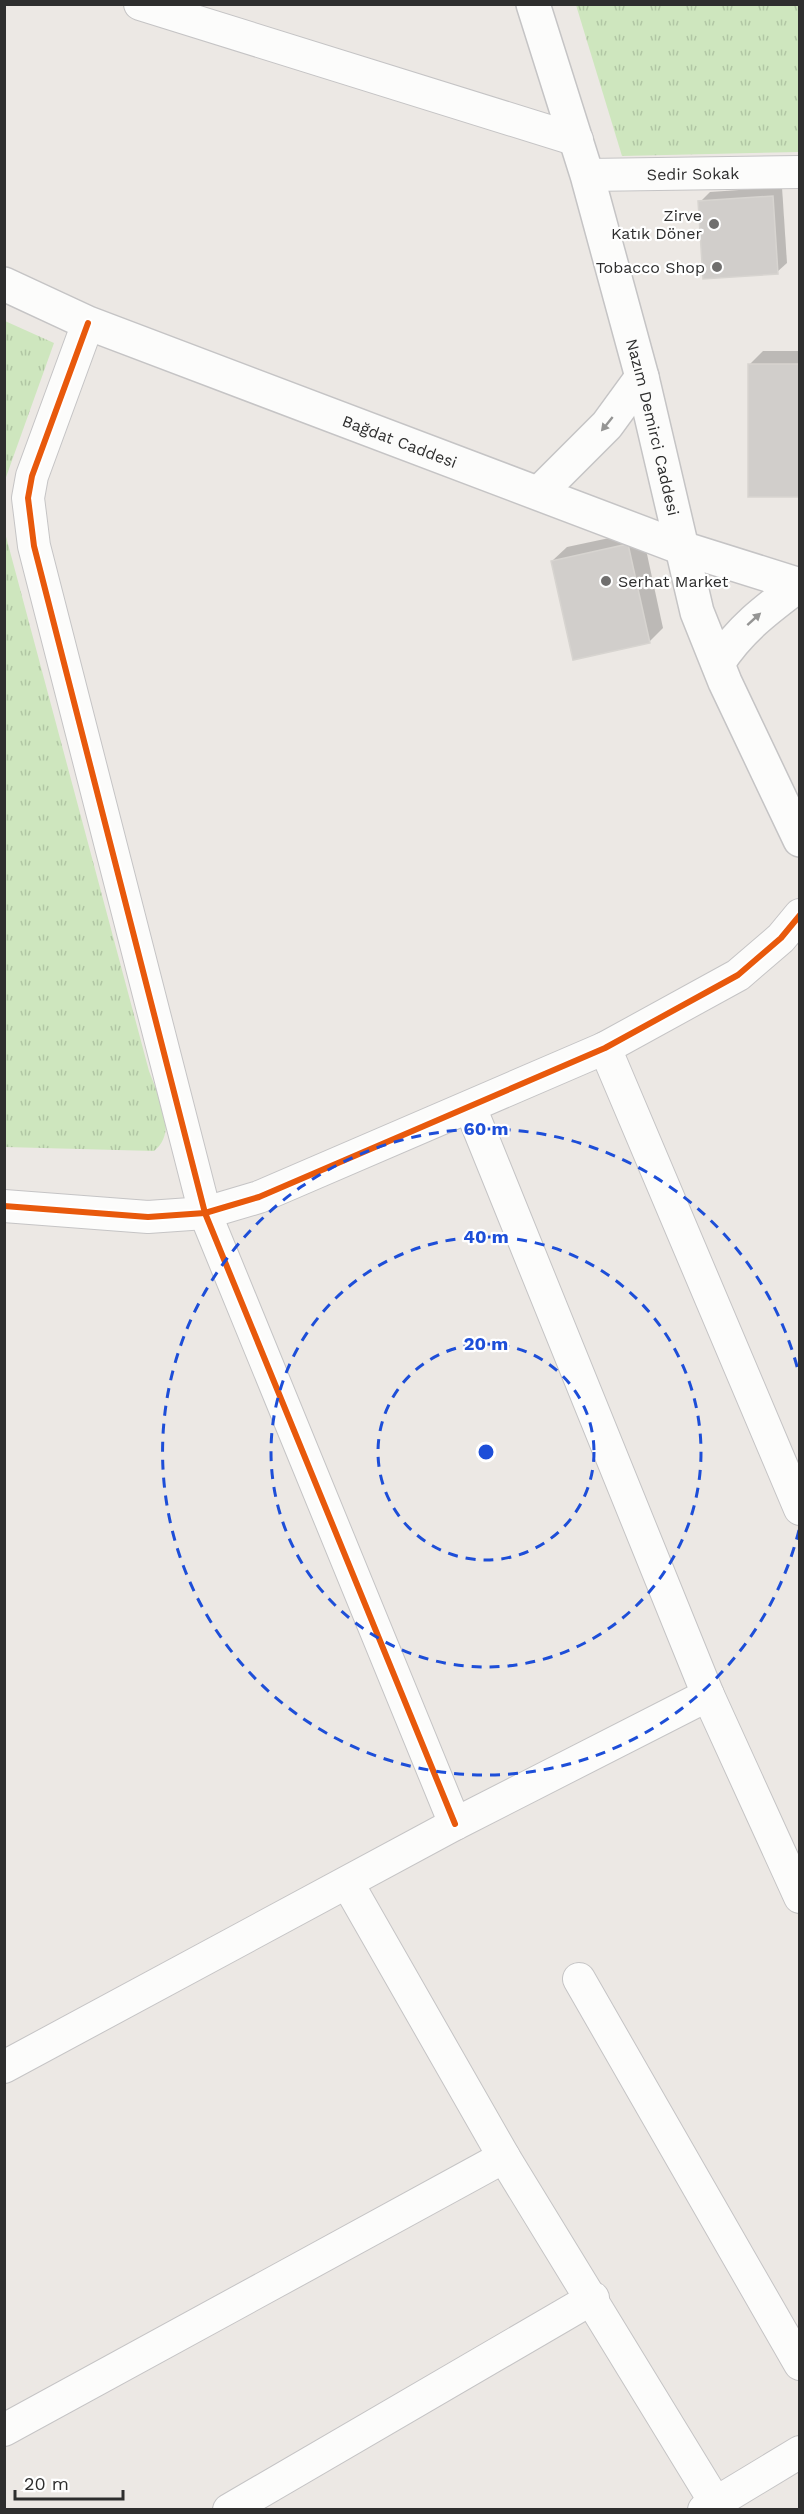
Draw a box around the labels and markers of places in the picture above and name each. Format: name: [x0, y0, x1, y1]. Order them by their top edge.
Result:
place label: Zirve Katık Döner: [611, 206, 702, 243]
marker: Zirve Katık Döner: [707, 217, 721, 231]
place label: Tobacco Shop: [596, 258, 705, 277]
marker: Tobacco Shop: [710, 260, 724, 274]
place label: Serhat Market: [618, 572, 729, 591]
marker: Serhat Market: [599, 574, 613, 588]
centre of rings: [476, 1442, 496, 1462]

